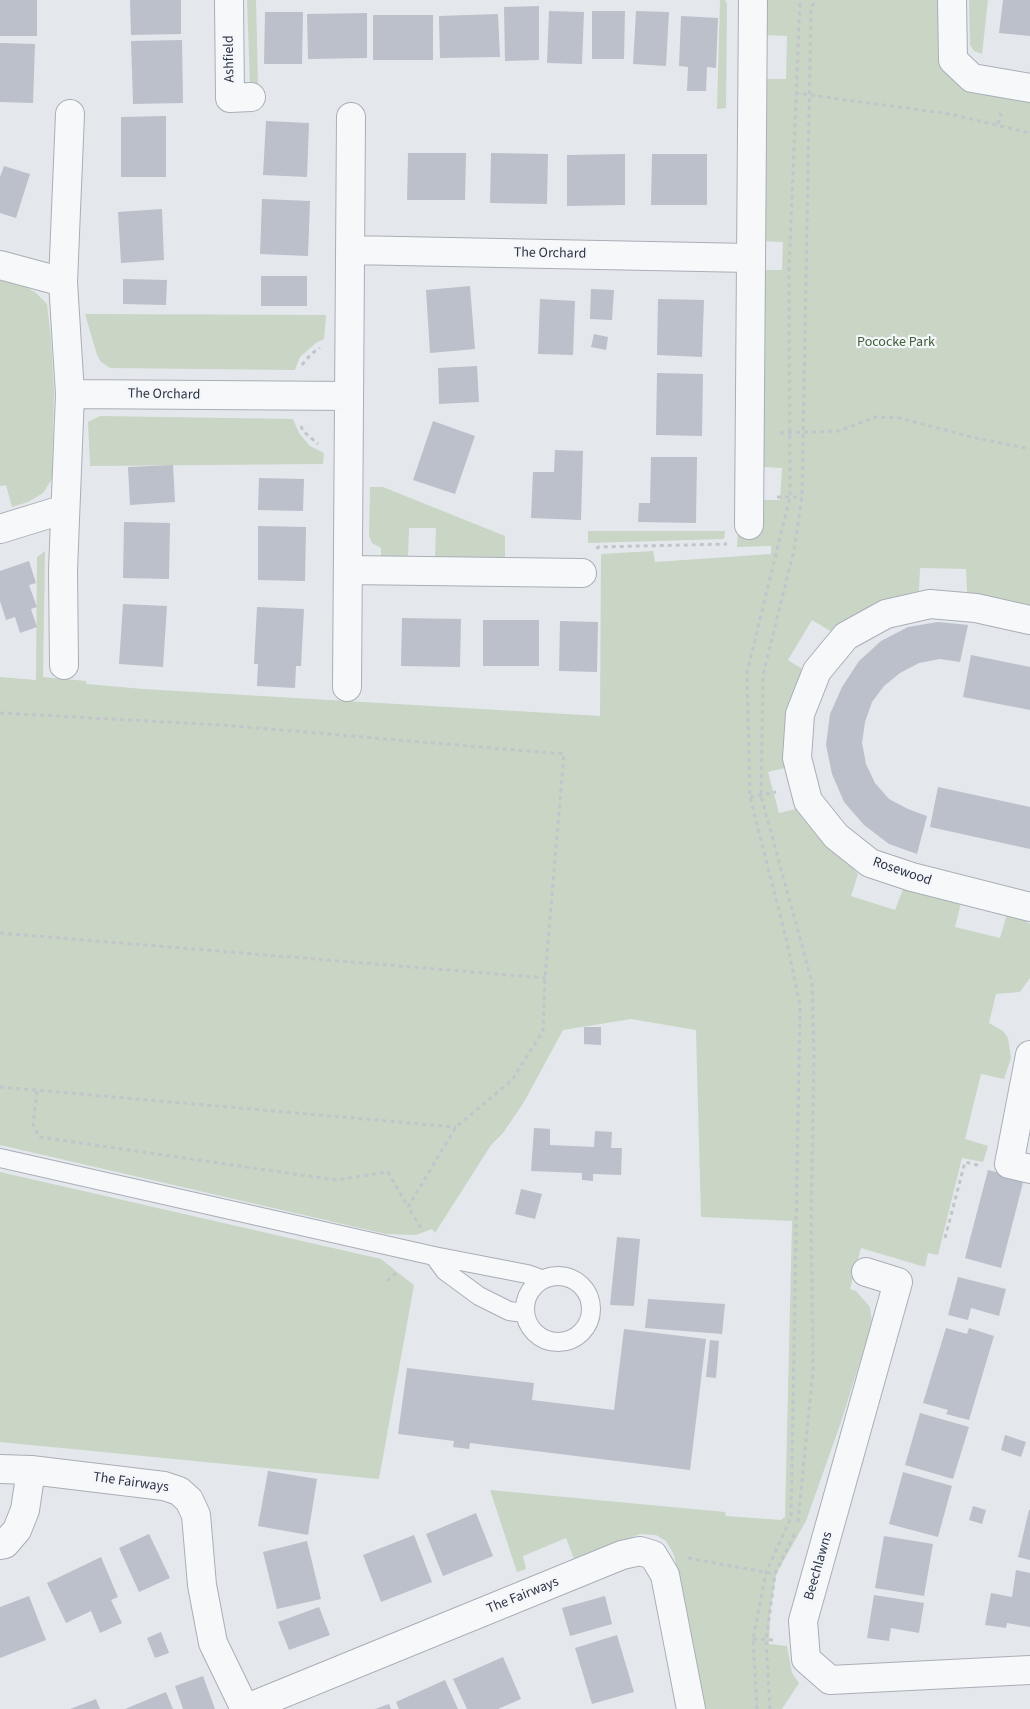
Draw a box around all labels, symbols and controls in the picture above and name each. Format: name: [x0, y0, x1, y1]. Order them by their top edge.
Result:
street label: Ashfield: [221, 35, 239, 83]
street label: The Orchard: [514, 245, 586, 263]
park label: Pococke Park: [857, 335, 935, 351]
street label: The Orchard: [128, 386, 200, 404]
street label: Rosewood: [870, 854, 934, 890]
street label: The Fairways: [92, 1469, 170, 1497]
street label: Beechlawns: [801, 1530, 837, 1602]
street label: The Fairways: [484, 1574, 562, 1618]

